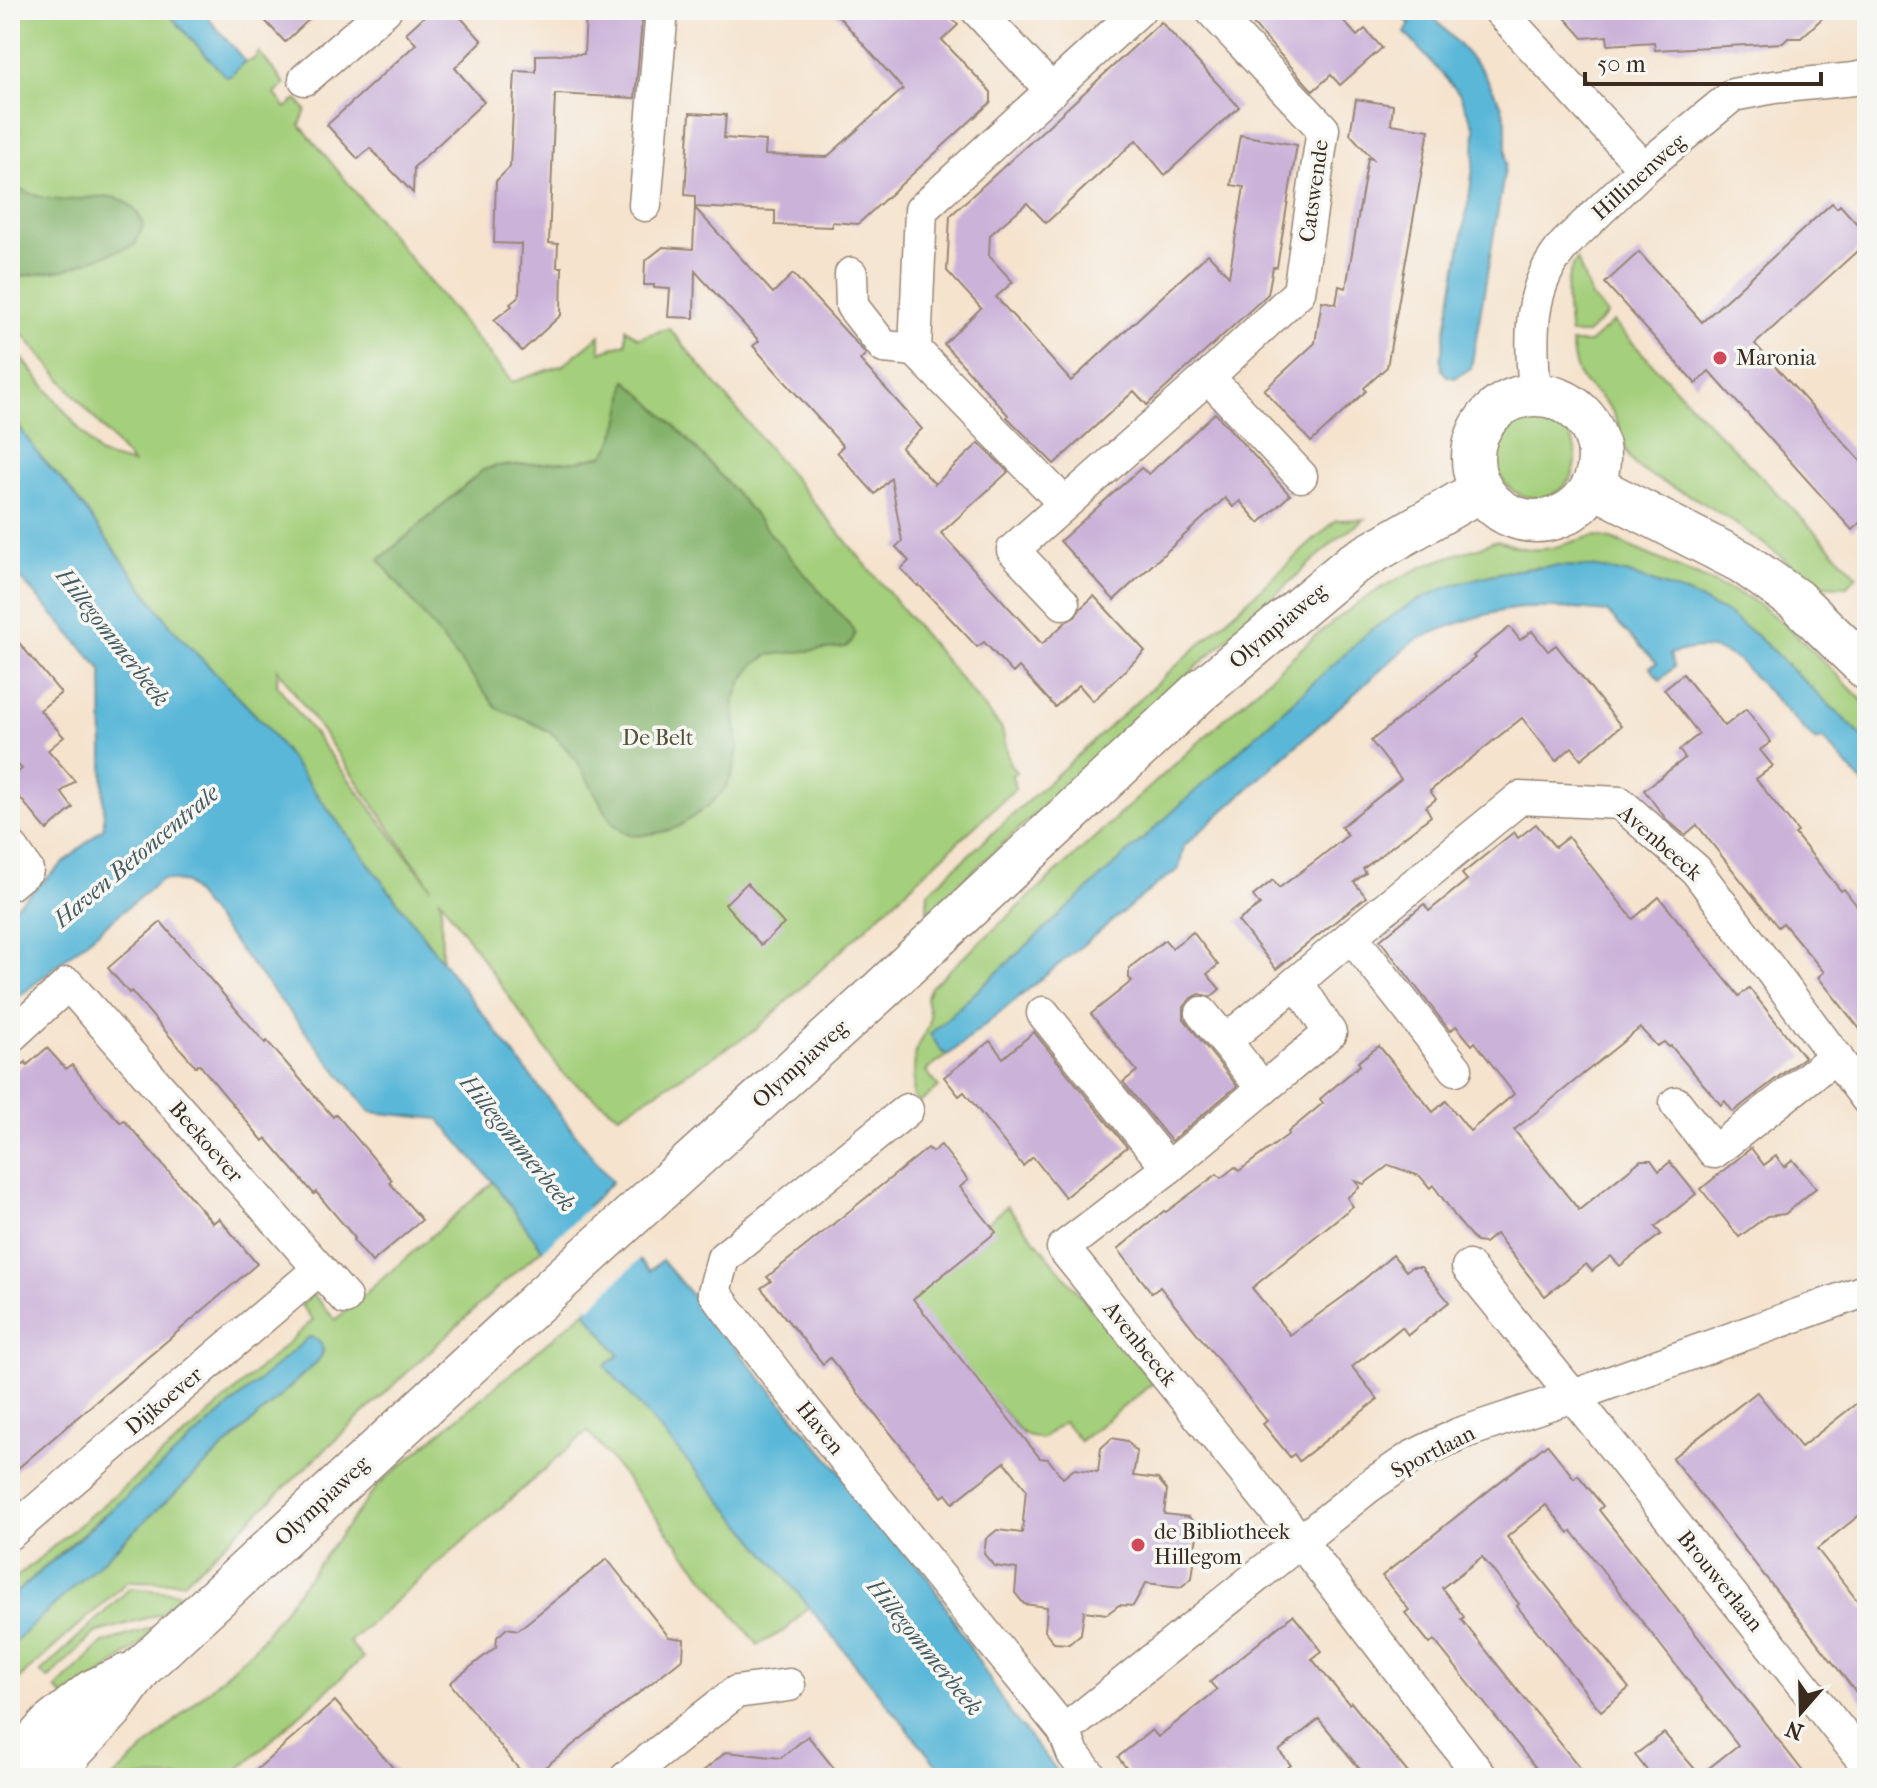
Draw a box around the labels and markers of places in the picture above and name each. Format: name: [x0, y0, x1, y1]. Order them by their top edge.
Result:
place label: Maronia: [1736, 345, 1817, 371]
marker: Maronia: [1711, 349, 1729, 367]
place label: de Bibliotheek Hillegom: [1154, 1519, 1291, 1570]
marker: de Bibliotheek Hillegom: [1129, 1536, 1147, 1554]

